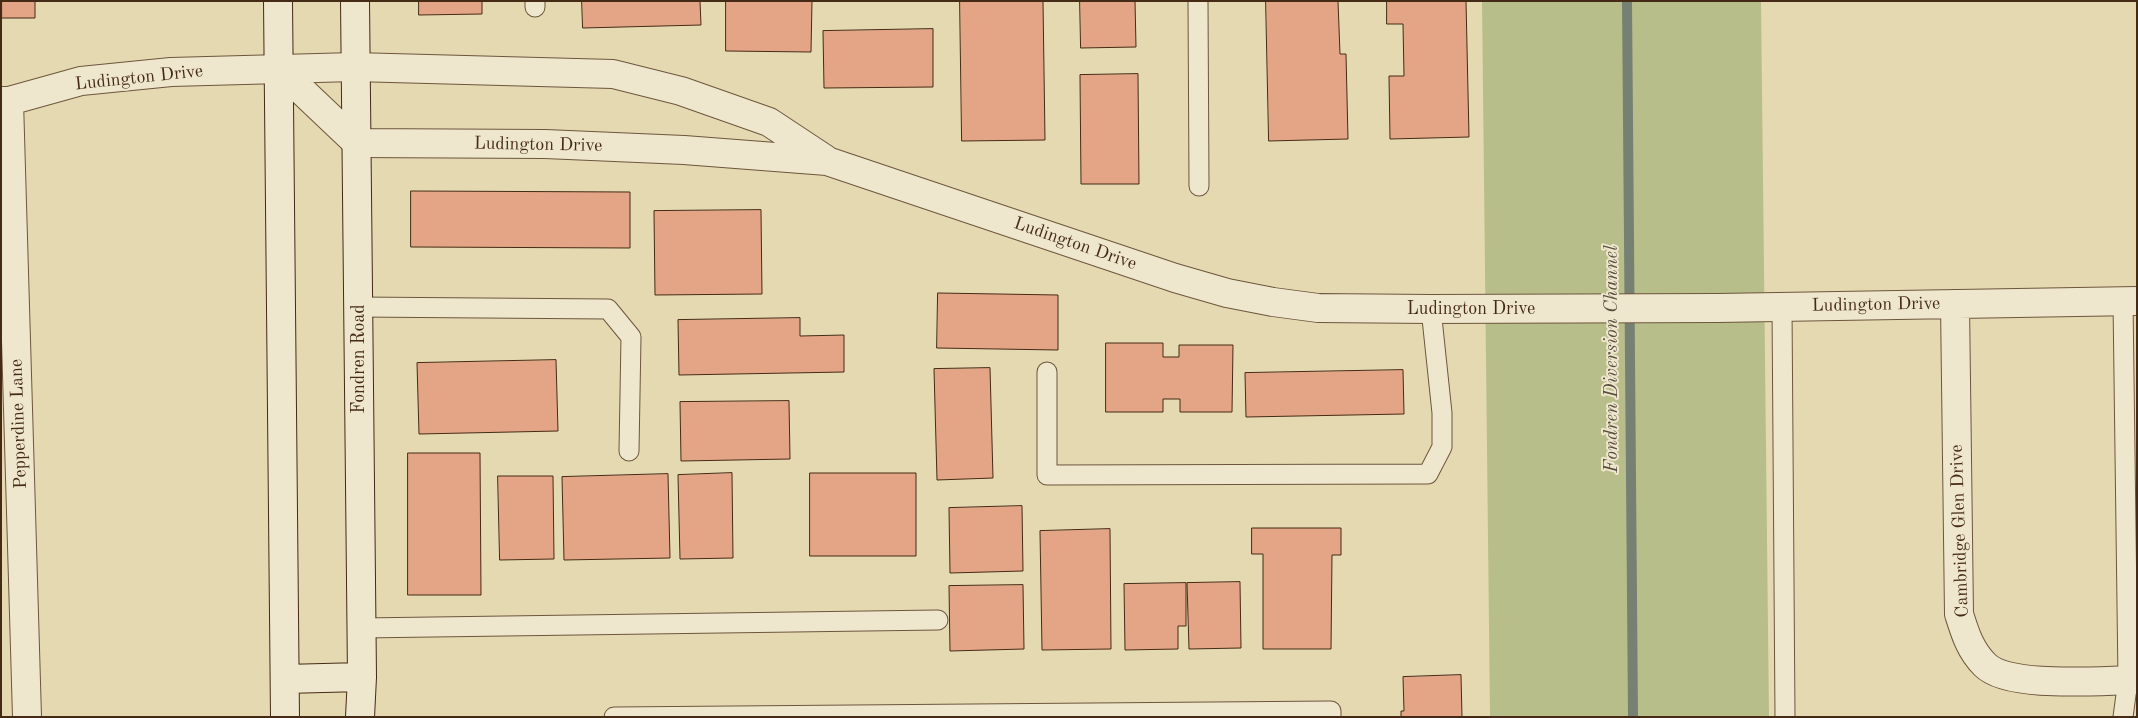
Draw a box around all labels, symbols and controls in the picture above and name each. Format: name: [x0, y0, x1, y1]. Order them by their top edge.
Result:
street label: Ludington Drive: [74, 61, 204, 95]
street label: Ludington Drive: [474, 133, 602, 157]
street label: Ludington Drive: [1011, 213, 1139, 275]
water label: Fondren Diversion Channel: [1601, 245, 1623, 473]
street label: Ludington Drive: [1812, 293, 1940, 317]
street label: Ludington Drive: [1407, 298, 1535, 320]
street label: Fondren Road: [348, 304, 370, 414]
street label: Pepperdine Lane: [6, 359, 32, 489]
street label: Cambridge Glen Drive: [1946, 444, 1974, 618]

